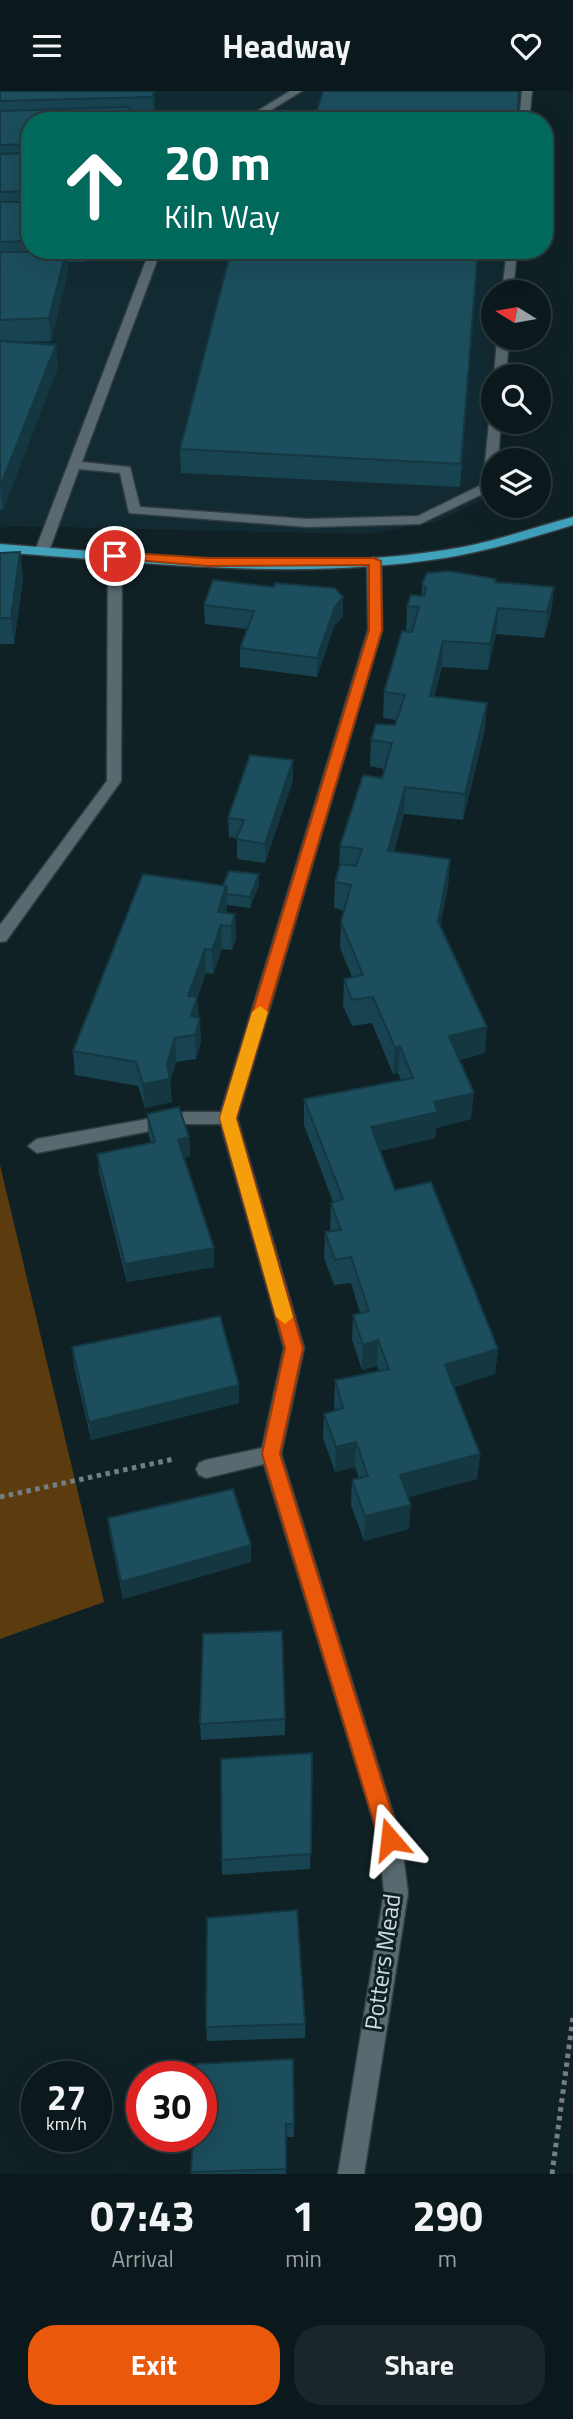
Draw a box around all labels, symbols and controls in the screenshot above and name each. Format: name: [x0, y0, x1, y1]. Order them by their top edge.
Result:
text: Headway: [222, 22, 351, 70]
icon: menu: [28, 27, 66, 65]
icon: heart: [507, 27, 545, 65]
text: 20 m: [164, 124, 271, 199]
icon: ahead: [49, 140, 140, 231]
text: Kiln Way: [164, 192, 280, 240]
north arrow: [481, 280, 551, 350]
map controls: [481, 280, 551, 518]
button: search: [481, 364, 551, 434]
button: layers: [481, 448, 551, 518]
pin: [85, 526, 145, 586]
icon: arrive: [96, 537, 134, 575]
position arrow: [353, 1802, 427, 1876]
street label: Potters Mead: [355, 1891, 409, 2032]
speed limit sign: 30: [126, 2061, 217, 2152]
text: 27: [47, 2070, 86, 2124]
text: km/h: [46, 2110, 87, 2137]
text: 07:43: [90, 2183, 195, 2247]
text: 1: [292, 2183, 315, 2247]
text: 290: [412, 2183, 483, 2247]
text: Arrival: [111, 2241, 174, 2276]
text: min: [285, 2241, 322, 2276]
text: m: [438, 2241, 457, 2276]
button: Exit: [28, 2325, 280, 2405]
button: Share: [294, 2325, 545, 2405]

